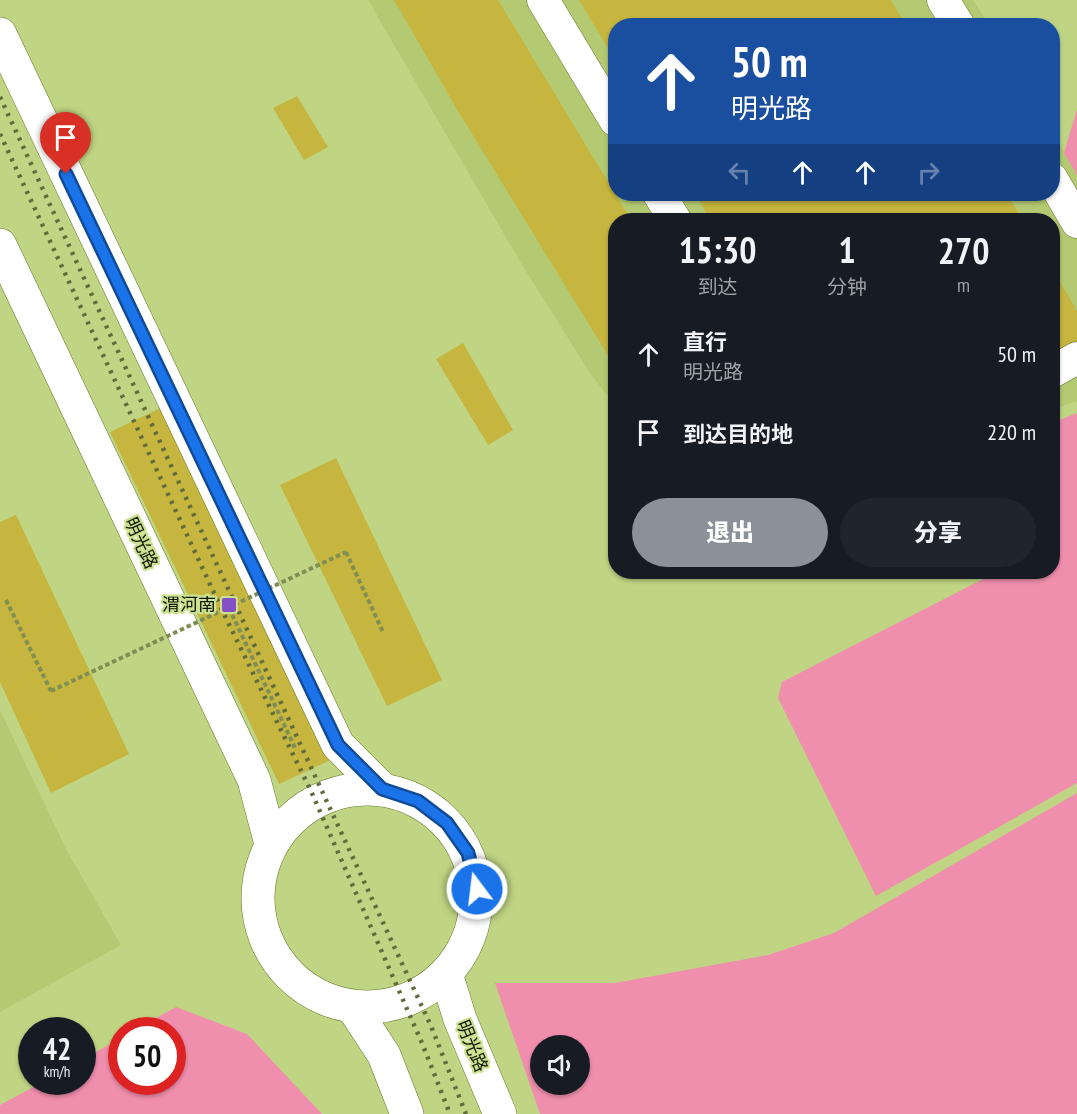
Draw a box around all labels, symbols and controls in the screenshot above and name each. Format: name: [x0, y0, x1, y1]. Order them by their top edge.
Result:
text: 50 m: [731, 34, 808, 89]
icon: ahead: [632, 42, 710, 120]
text: 明光路: [731, 91, 812, 125]
pin: [40, 112, 91, 174]
icon: arrive: [49, 121, 82, 154]
icon: left: [723, 156, 756, 189]
icon: ahead: [786, 156, 819, 189]
icon: ahead: [849, 156, 882, 189]
icon: right: [912, 156, 945, 189]
text: 15:30: [679, 226, 757, 273]
text: 1: [839, 226, 856, 273]
text: 270: [938, 227, 989, 274]
text: m: [957, 272, 970, 298]
text: 到达: [698, 274, 738, 300]
text: 分钟: [827, 274, 867, 300]
text: 直行: [683, 328, 727, 356]
icon: ahead: [632, 338, 665, 371]
text: 50 m: [997, 340, 1036, 368]
text: 明光路: [683, 359, 743, 385]
icon: arrive: [632, 416, 665, 449]
text: 220 m: [987, 418, 1036, 446]
text: 到达目的地: [683, 420, 793, 448]
button: 退出: [632, 498, 828, 567]
button: 分享: [840, 498, 1036, 567]
street label: 明光路: [120, 513, 163, 572]
place label: 渭河南: [162, 593, 216, 616]
marker: 渭河南: [220, 596, 238, 614]
position arrow: [445, 857, 509, 921]
street label: 明光路: [452, 1016, 493, 1075]
speed limit sign: 50: [108, 1017, 186, 1095]
text: 42: [43, 1029, 71, 1068]
map controls: [530, 1035, 590, 1095]
button: sound: [530, 1035, 590, 1095]
text: km/h: [44, 1062, 70, 1081]

